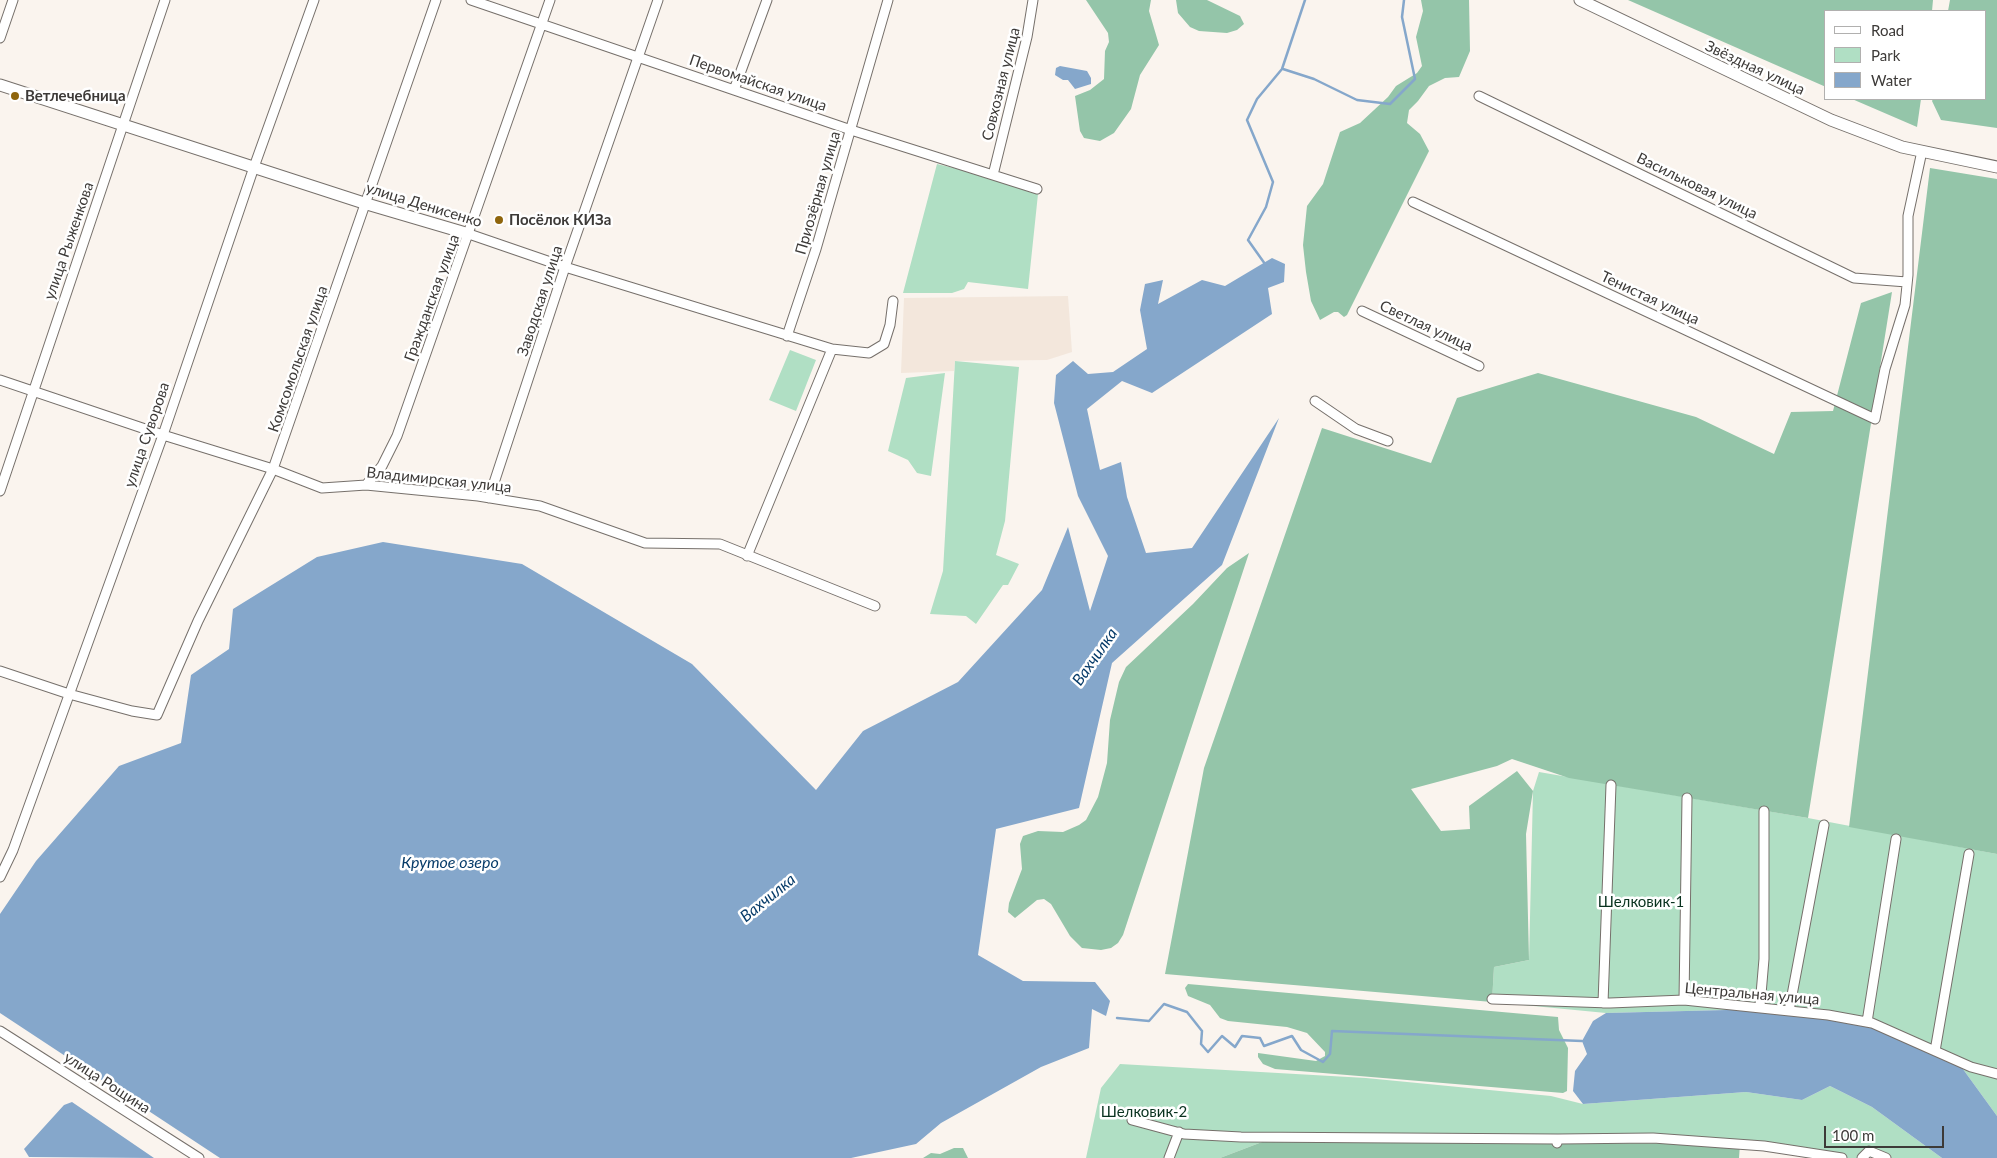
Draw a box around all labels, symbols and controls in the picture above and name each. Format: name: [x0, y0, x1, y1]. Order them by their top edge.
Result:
legend: [1824, 10, 1987, 100]
text: Road: [1871, 21, 1904, 39]
street label: Совхозная улица: [978, 26, 1024, 142]
street label: Звёздная улица: [1702, 37, 1808, 99]
text: Park: [1871, 46, 1900, 64]
street label: Первомайская улица: [687, 51, 829, 115]
text: Water: [1871, 71, 1912, 89]
place label: Ветлечебница: [25, 87, 126, 105]
marker: Ветлечебница: [9, 90, 21, 102]
street label: Приозёрная улица: [792, 129, 844, 257]
street label: Васильковая улица: [1634, 149, 1760, 223]
street label: улица Денисенко: [364, 179, 484, 231]
street label: улица Рыженкова: [40, 180, 98, 302]
place label: Посёлок КИЗа: [509, 211, 611, 229]
marker: Посёлок КИЗа: [493, 214, 505, 226]
street label: Гражданская улица: [401, 232, 463, 364]
street label: Заводская улица: [514, 243, 566, 359]
street label: Тенистая улица: [1598, 267, 1702, 329]
street label: Комсомольская улица: [265, 283, 331, 435]
street label: Светлая улица: [1377, 297, 1475, 355]
street label: улица Суворова: [121, 380, 173, 490]
street label: Владимирская улица: [366, 463, 512, 497]
water label: Вахчилка: [1068, 625, 1122, 689]
water label: Крутое озеро: [401, 853, 499, 873]
water label: Вахчилка: [736, 870, 800, 926]
park label: Шелковик-1: [1598, 893, 1684, 911]
street label: Центральная улица: [1684, 979, 1820, 1009]
street label: улица Рощина: [60, 1048, 154, 1118]
park label: Шелковик-2: [1101, 1103, 1187, 1121]
scale bar: [1827, 1116, 1947, 1148]
text: 100 m: [1832, 1126, 1874, 1144]

